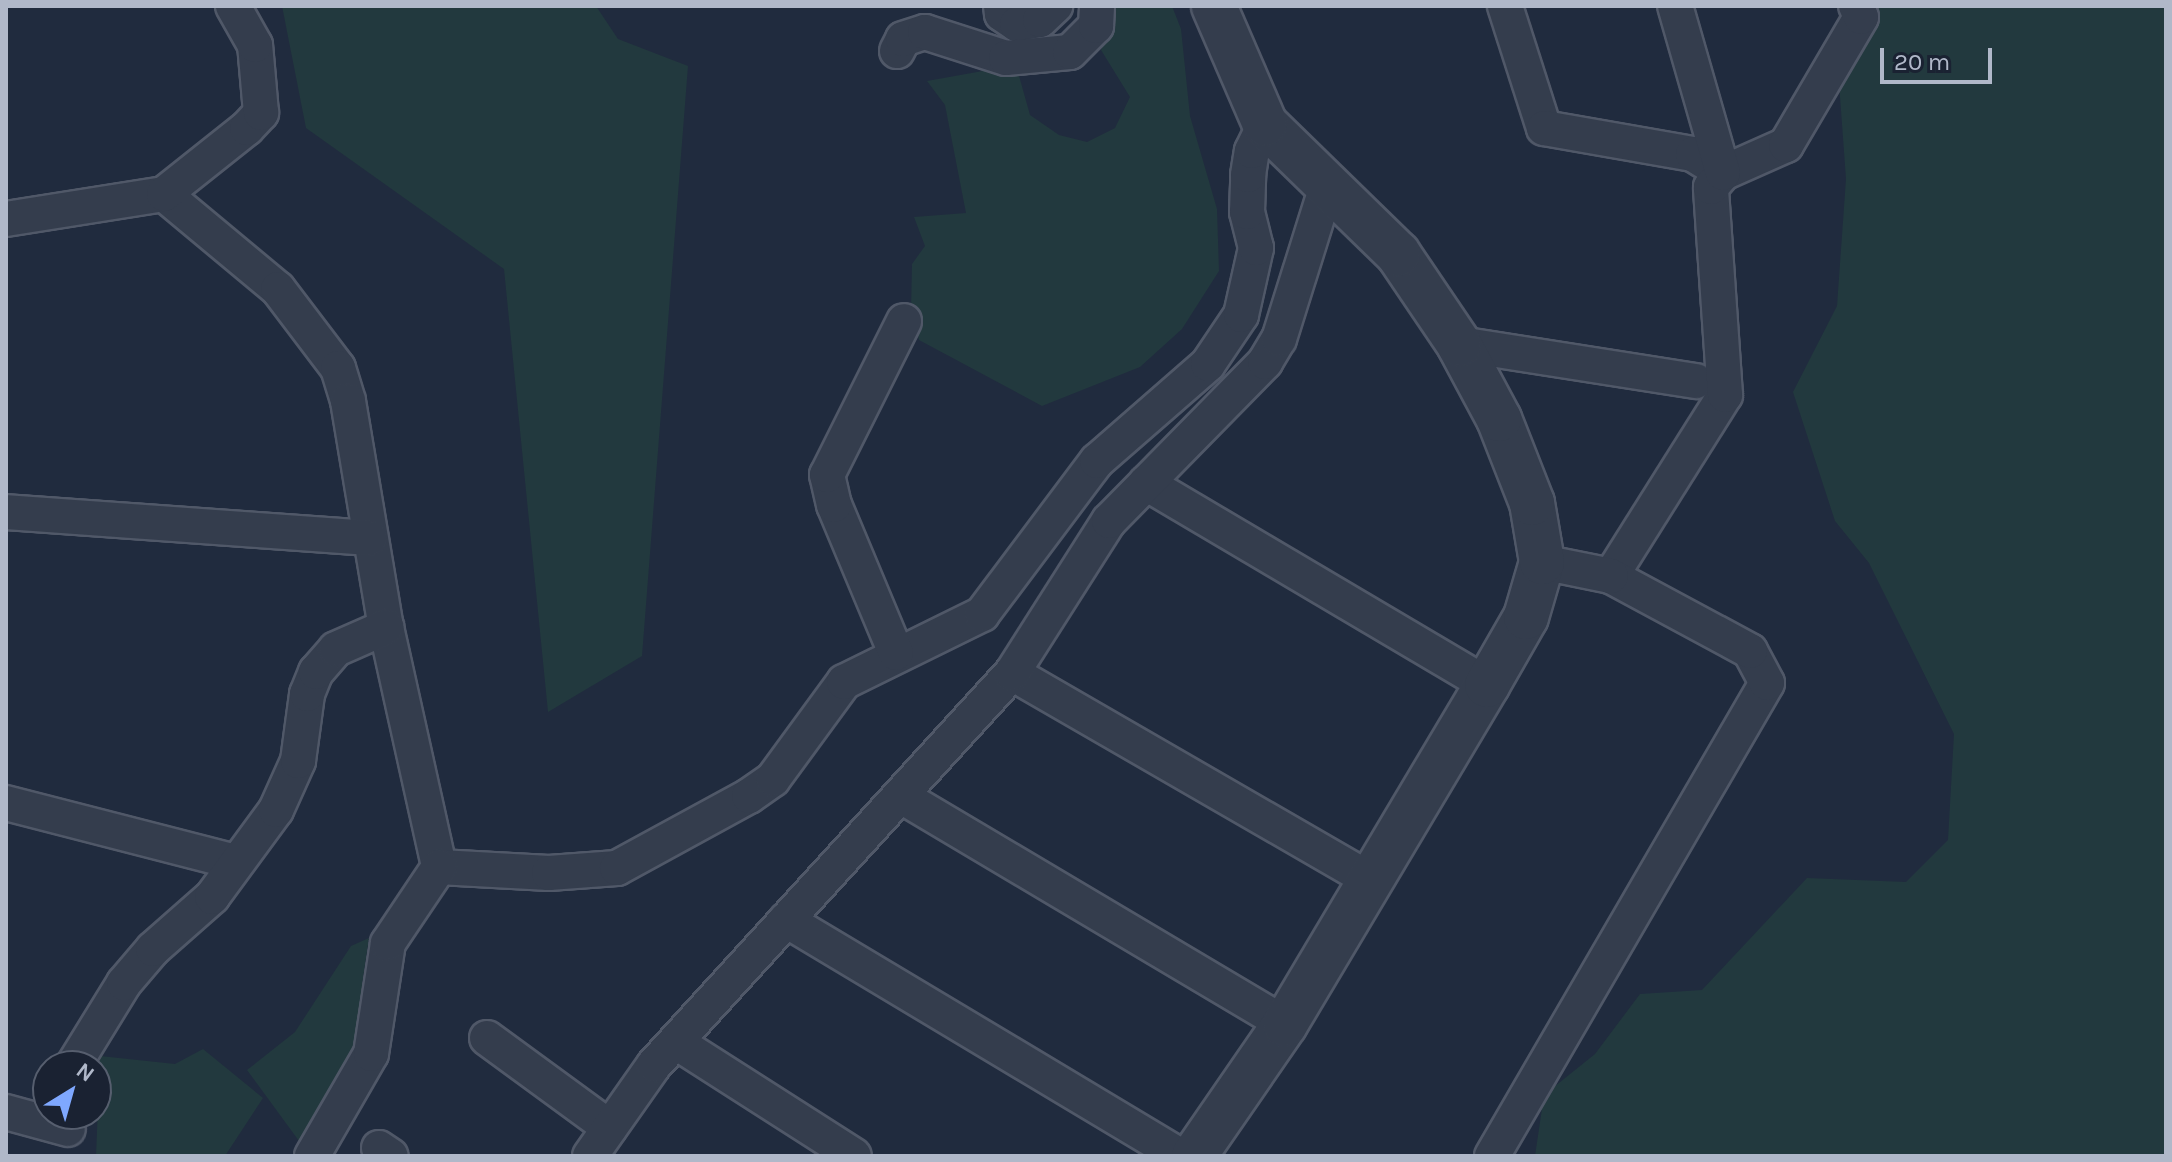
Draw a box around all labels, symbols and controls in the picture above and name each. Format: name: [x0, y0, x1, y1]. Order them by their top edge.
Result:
scale bar: [1884, 32, 1996, 82]
text: 20 m: [1894, 48, 1950, 76]
north arrow: [32, 1050, 112, 1130]
text: N: [71, 1057, 99, 1088]

